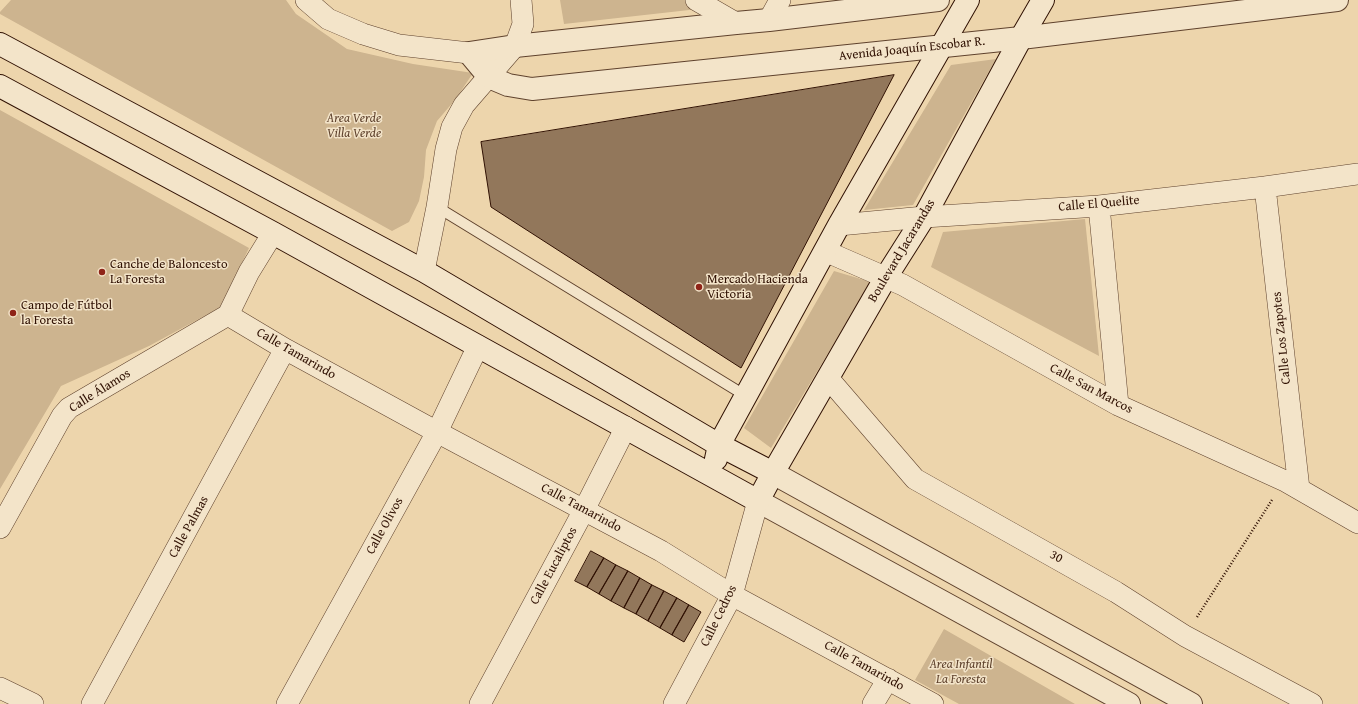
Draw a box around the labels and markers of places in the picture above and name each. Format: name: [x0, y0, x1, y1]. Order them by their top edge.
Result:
place label: Canche de Baloncesto La Foresta: [110, 257, 228, 288]
marker: Canche de Baloncesto La Foresta: [97, 267, 107, 277]
place label: Mercado Hacienda Victoria: [707, 272, 808, 303]
marker: Mercado Hacienda Victoria: [694, 282, 704, 292]
place label: Campo de Fútbol la Foresta: [21, 298, 112, 329]
marker: Campo de Fútbol la Foresta: [8, 308, 18, 318]

